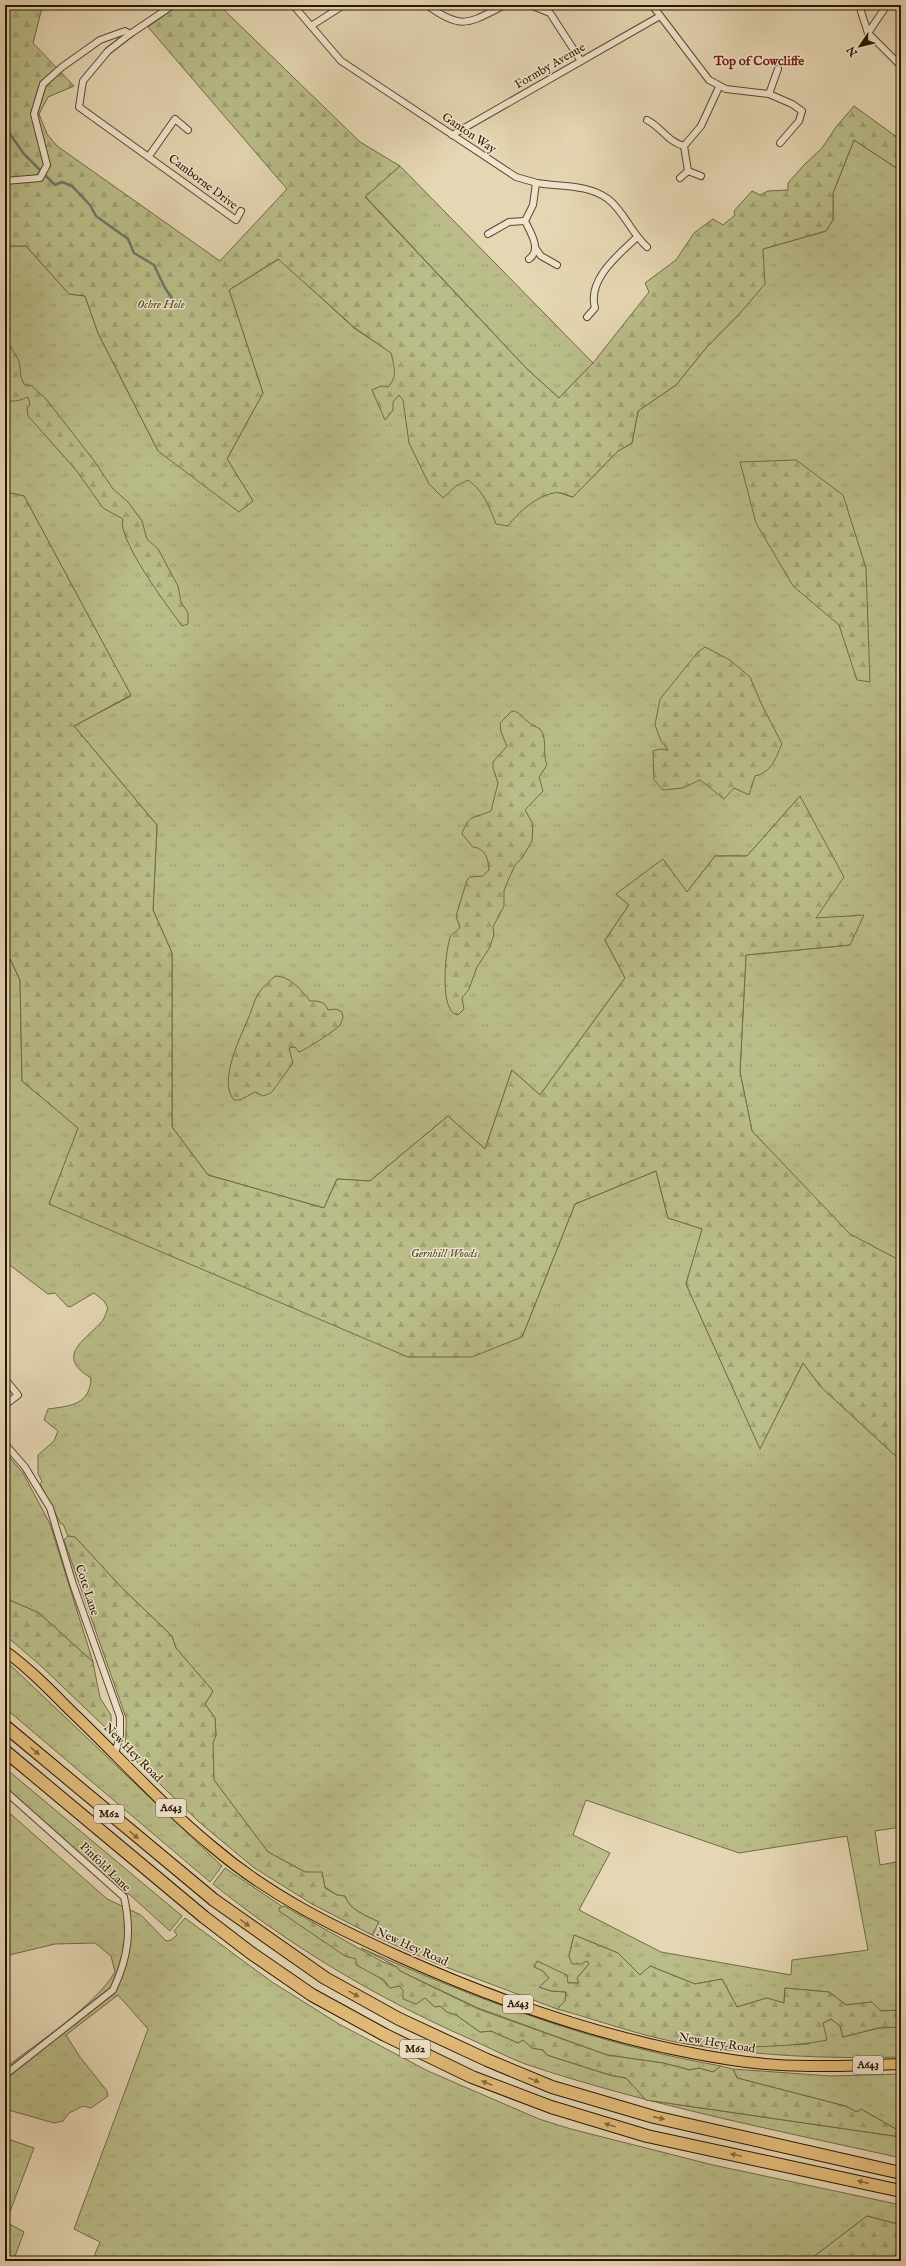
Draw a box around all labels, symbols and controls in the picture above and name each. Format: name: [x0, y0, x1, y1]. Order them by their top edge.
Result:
north arrow: [840, 26, 880, 66]
street label: Formby Avenue: [512, 39, 588, 92]
text: N: [844, 43, 862, 60]
district label: Top of Cowcliffe: [713, 53, 804, 70]
street label: Ganton Way: [439, 109, 499, 157]
street label: Camborne Drive: [165, 151, 241, 213]
park label: Ochre Hole: [137, 297, 185, 312]
park label: Gernhill Woods: [411, 1246, 478, 1261]
street label: Cote Lane: [72, 1563, 102, 1618]
street label: New Hey Road: [100, 1720, 166, 1786]
one-way arrow: [29, 1747, 40, 1756]
road number: A643: [156, 1799, 186, 1817]
road number: M62: [94, 1805, 124, 1823]
one-way arrow: [129, 1831, 139, 1840]
street label: Pinfold Lane: [76, 1839, 134, 1895]
one-way arrow: [240, 1919, 251, 1927]
street label: New Hey Road: [374, 1924, 451, 1970]
one-way arrow: [348, 1991, 360, 1998]
road number: A643: [503, 1995, 533, 2013]
street label: New Hey Road: [678, 2030, 757, 2057]
road number: M62: [400, 2040, 430, 2058]
road number: A643: [853, 2056, 883, 2074]
one-way arrow: [529, 2077, 540, 2083]
one-way arrow: [480, 2079, 492, 2085]
one-way arrow: [653, 2115, 665, 2121]
one-way arrow: [603, 2121, 616, 2127]
one-way arrow: [730, 2151, 742, 2157]
one-way arrow: [857, 2179, 869, 2185]

